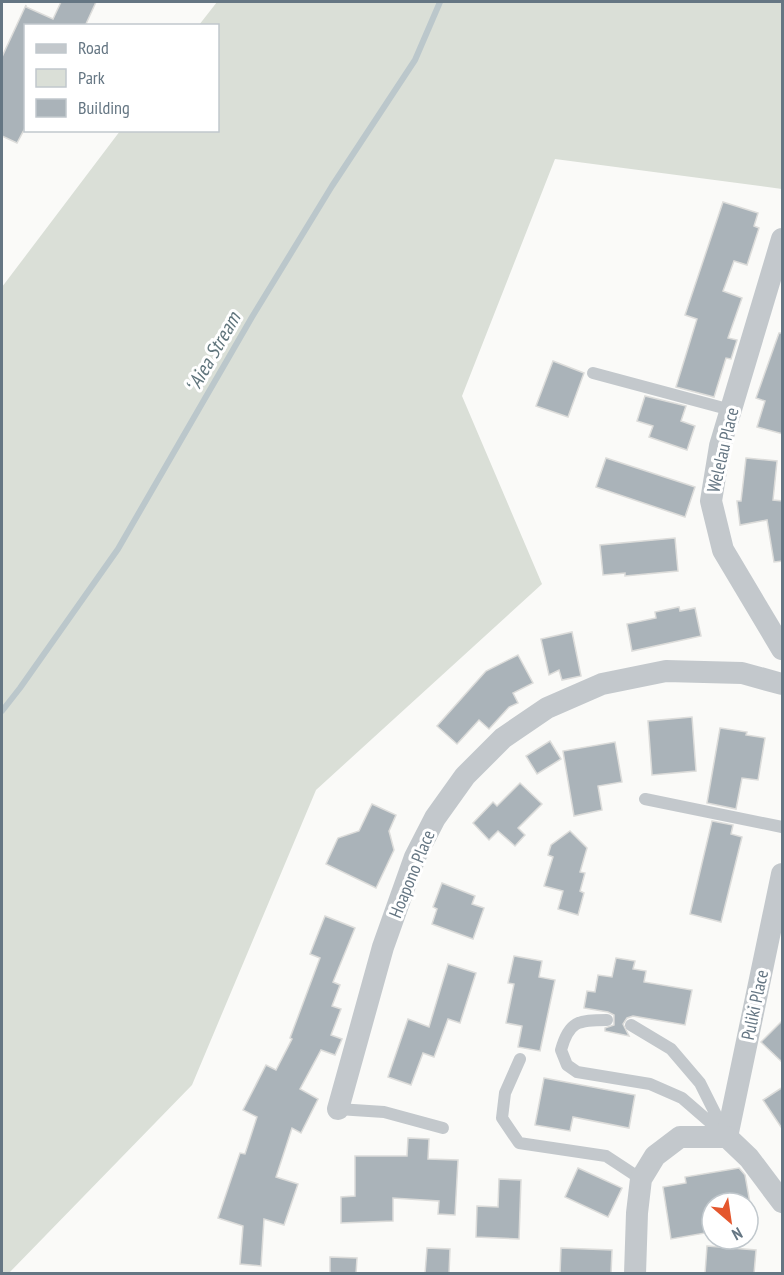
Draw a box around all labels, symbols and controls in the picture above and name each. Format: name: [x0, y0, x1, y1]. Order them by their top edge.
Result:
legend: [24, 24, 219, 132]
text: Road: [78, 36, 109, 59]
text: Park: [78, 66, 105, 89]
text: Building: [78, 96, 130, 119]
water label: ʻAiea Stream: [180, 307, 247, 396]
street label: Welelau Place: [702, 405, 743, 495]
street label: Hoapono Place: [383, 826, 440, 921]
street label: Puliki Place: [736, 968, 773, 1042]
north arrow: [700, 1191, 760, 1251]
text: N: [729, 1223, 746, 1245]

